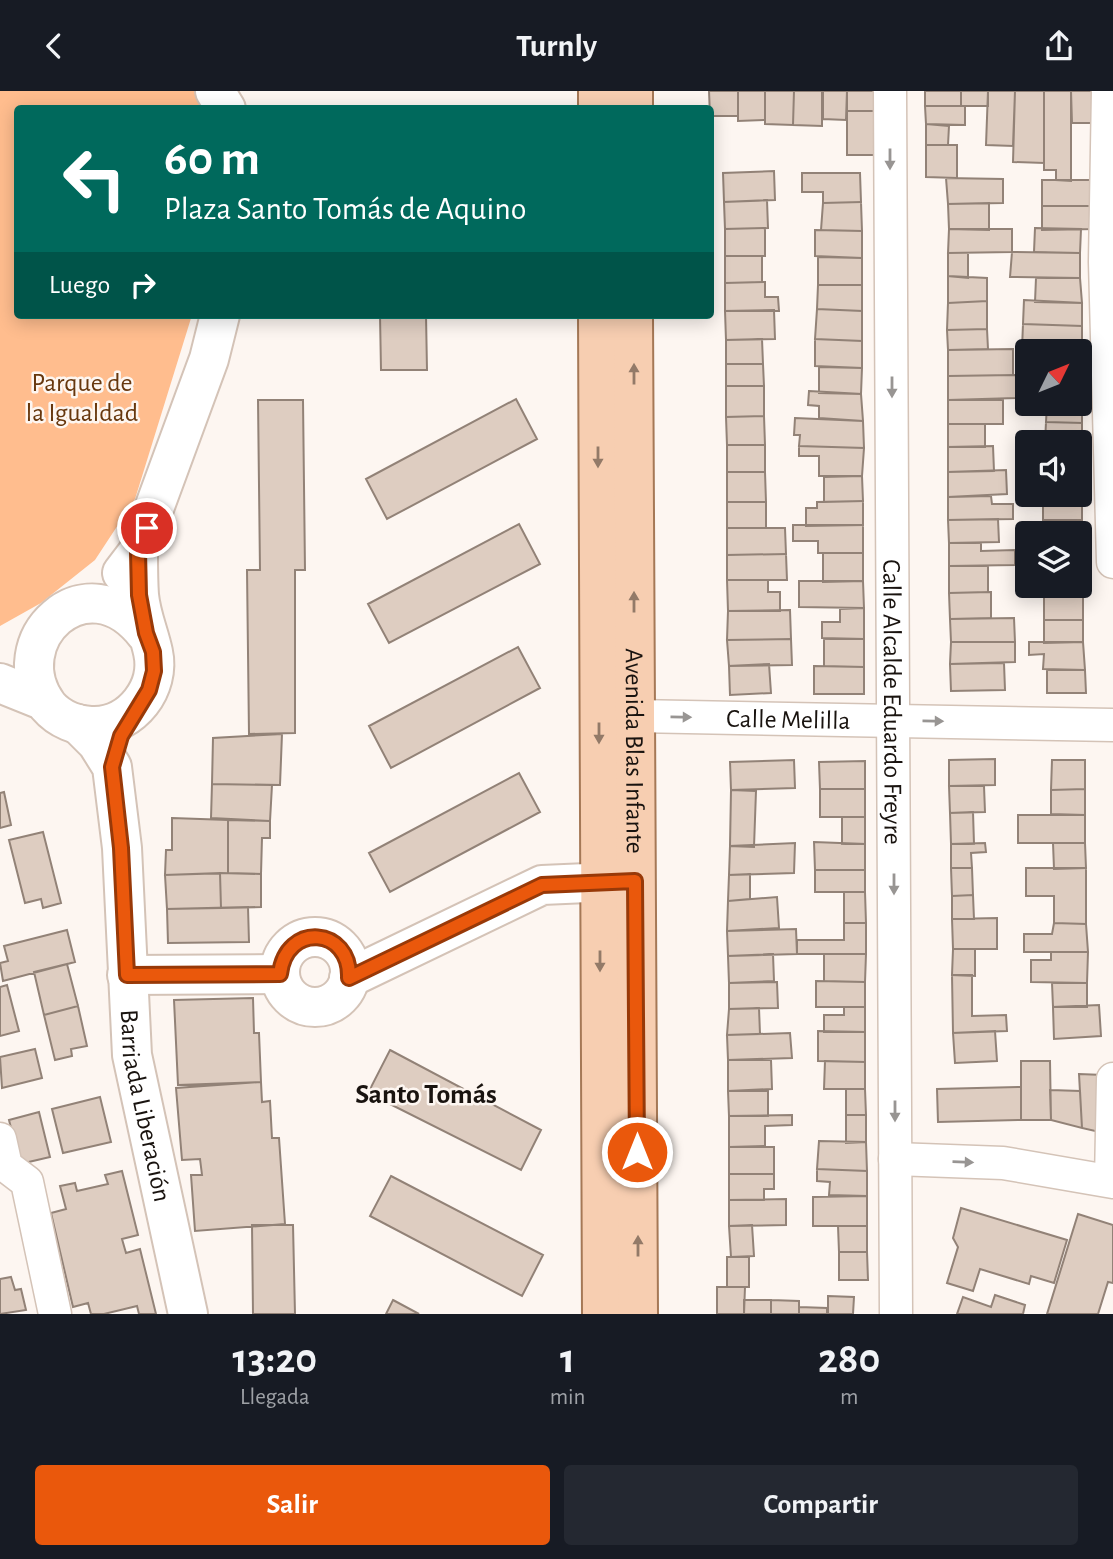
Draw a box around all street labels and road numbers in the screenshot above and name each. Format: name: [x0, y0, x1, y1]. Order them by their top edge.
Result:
street label: Calle Alcalde Eduardo Freyre: [878, 559, 906, 845]
street label: Avenida Blas Infante: [621, 648, 648, 854]
street label: Calle Melilla: [726, 706, 851, 734]
street label: Barriada Liberación: [116, 1009, 175, 1204]

